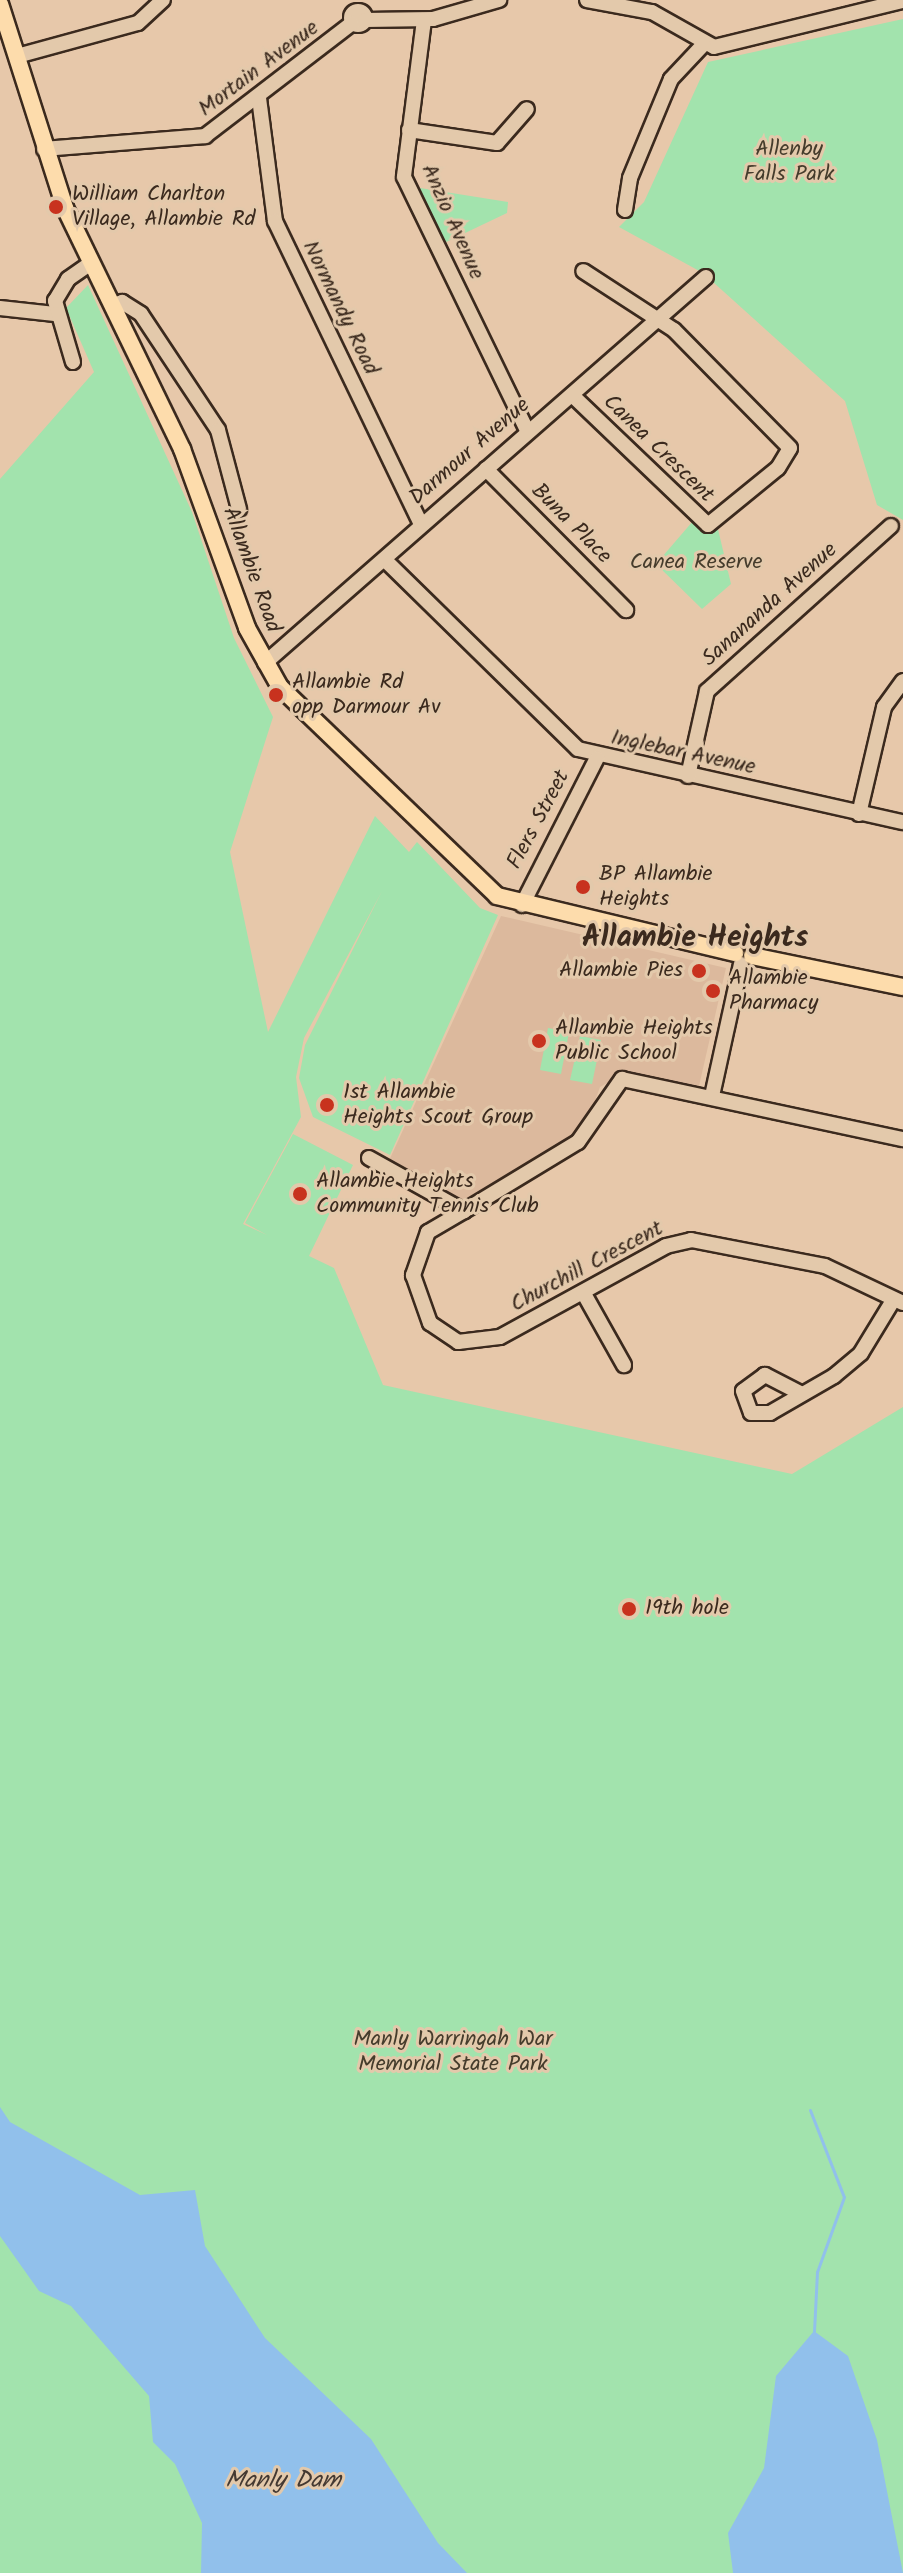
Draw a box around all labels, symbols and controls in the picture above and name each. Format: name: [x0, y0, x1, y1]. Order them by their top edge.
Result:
street label: Mortain Avenue: [194, 15, 324, 123]
park label: Allenby Falls Park: [744, 136, 834, 188]
street label: Anzio Avenue: [415, 160, 489, 284]
place label: William Charlton Village, Allambie Rd: [72, 181, 256, 232]
marker: William Charlton Village, Allambie Rd: [47, 198, 65, 216]
street label: Normandy Road: [296, 237, 384, 379]
street label: Canea Crescent: [597, 390, 719, 508]
street label: Darmour Avenue: [404, 393, 536, 511]
street label: Buna Place: [525, 478, 617, 570]
street label: Allambie Road: [216, 504, 286, 636]
street label: Sanananda Avenue: [697, 537, 843, 673]
park label: Canea Reserve: [630, 550, 762, 576]
place label: Allambie Rd opp Darmour Av: [292, 669, 440, 720]
marker: Allambie Rd opp Darmour Av: [267, 686, 285, 704]
street label: Inglebar Avenue: [608, 725, 758, 781]
street label: Flers Street: [502, 766, 576, 874]
place label: BP Allambie Heights: [599, 861, 712, 912]
marker: BP Allambie Heights: [574, 878, 592, 896]
district label: Allambie Heights: [582, 920, 808, 956]
place label: Allambie Pies: [559, 958, 683, 984]
marker: Allambie Pies: [690, 962, 708, 980]
place label: Allambie Pharmacy: [729, 965, 818, 1016]
marker: Allambie Pharmacy: [704, 982, 722, 1000]
place label: Allambie Heights Public School: [555, 1015, 712, 1066]
marker: Allambie Heights Public School: [530, 1032, 548, 1050]
place label: 1st Allambie Heights Scout Group: [343, 1079, 533, 1130]
marker: 1st Allambie Heights Scout Group: [318, 1096, 336, 1114]
place label: Allambie Heights Community Tennis Club: [316, 1168, 539, 1220]
marker: Allambie Heights Community Tennis Club: [291, 1185, 309, 1203]
street label: Churchill Crescent: [506, 1216, 668, 1318]
place label: 19th hole: [645, 1596, 729, 1622]
marker: 19th hole: [620, 1600, 638, 1618]
park label: Manly Warringah War Memorial State Park: [353, 2026, 553, 2078]
water label: Manly Dam: [225, 2467, 341, 2495]

